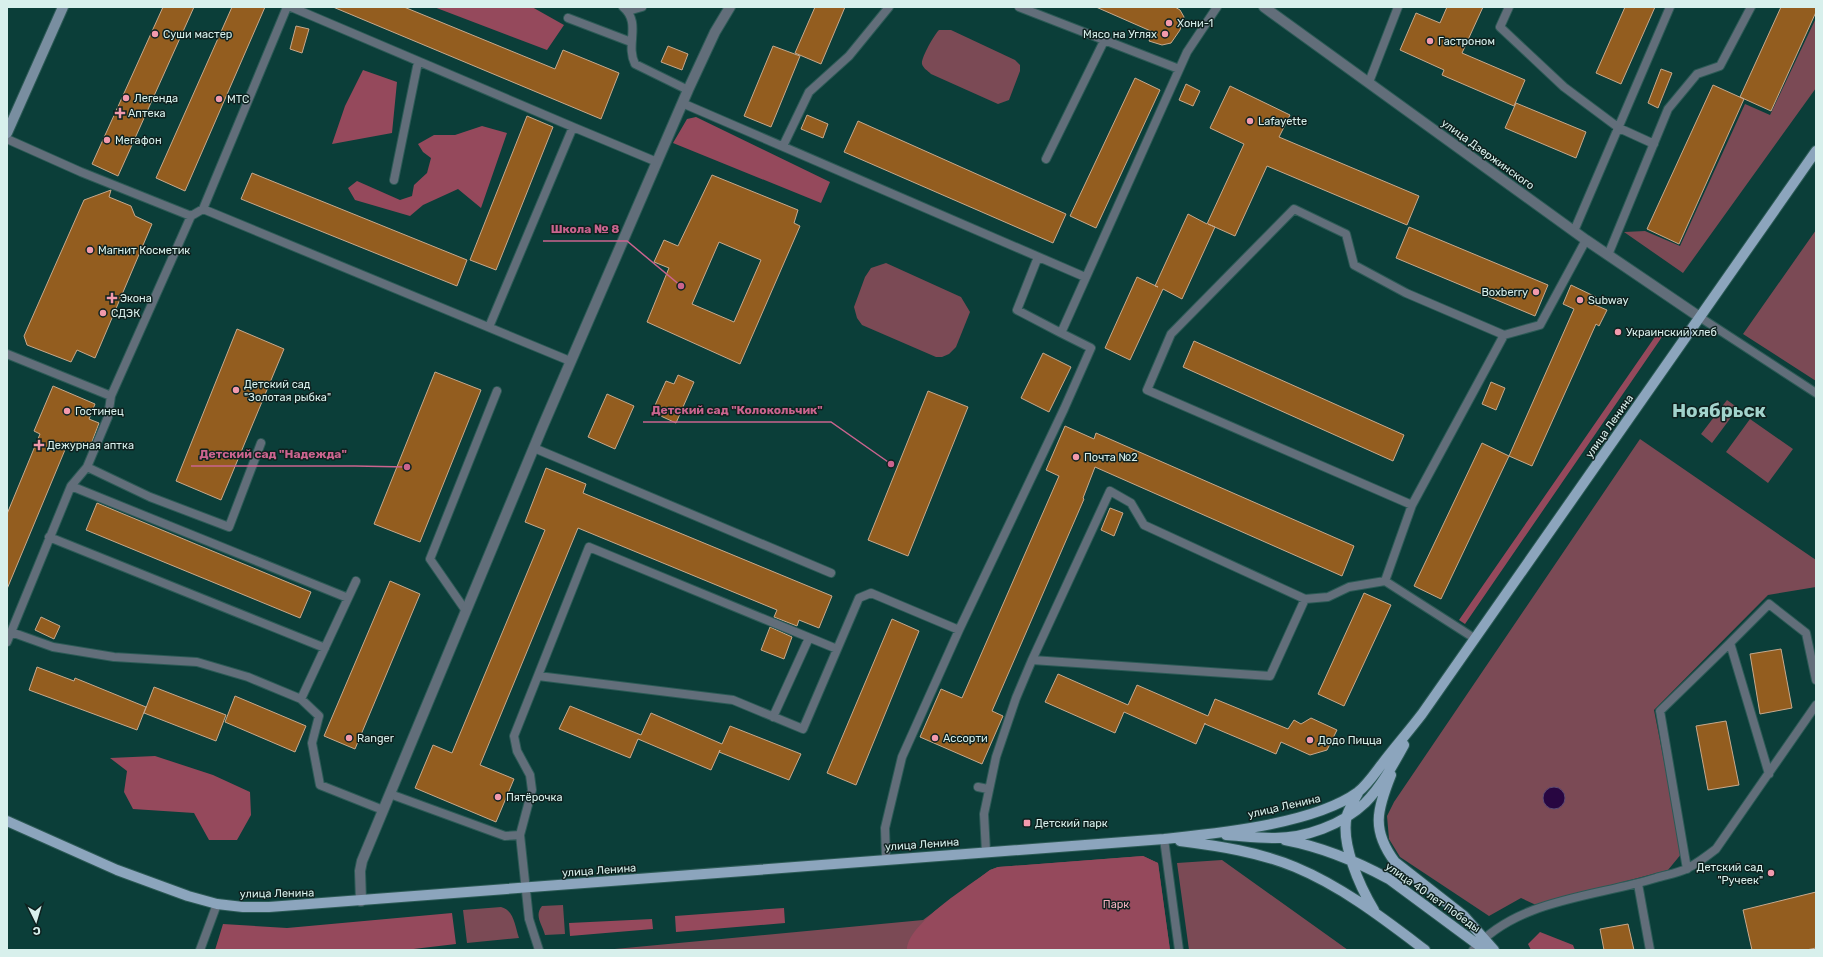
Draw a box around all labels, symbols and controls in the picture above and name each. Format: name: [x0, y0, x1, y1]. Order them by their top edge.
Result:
place label: Хони-1: [1177, 17, 1213, 30]
marker: Хони-1: [1164, 18, 1174, 28]
place label: Суши мастер: [163, 28, 232, 41]
place label: Мясо на Углях: [1083, 28, 1157, 41]
marker: Суши мастер: [150, 29, 160, 39]
marker: Мясо на Углях: [1160, 29, 1170, 39]
place label: Гастроном: [1438, 35, 1495, 48]
marker: Гастроном: [1425, 36, 1435, 46]
place label: Легенда: [134, 92, 178, 105]
marker: Легенда: [121, 93, 131, 103]
place label: МТС: [227, 93, 249, 106]
marker: МТС: [214, 94, 224, 104]
place label: Аптека: [128, 107, 166, 120]
marker: Аптека: [115, 108, 125, 118]
place label: Lafayette: [1258, 115, 1307, 128]
marker: Lafayette: [1245, 116, 1255, 126]
street label: улица Дзержинского: [1439, 116, 1537, 192]
place label: Мегафон: [115, 134, 162, 147]
marker: Мегафон: [102, 135, 112, 145]
callout: Школа № 8: [543, 217, 627, 241]
text: Школа № 8: [551, 222, 619, 236]
place label: Магнит Косметик: [98, 244, 190, 257]
marker: Магнит Косметик: [85, 245, 95, 255]
place label: Boxberry: [1481, 286, 1528, 299]
marker: Boxberry: [1531, 287, 1541, 297]
place label: Экона: [120, 292, 152, 305]
marker: Экона: [107, 293, 117, 303]
place label: Subway: [1588, 294, 1629, 307]
marker: Subway: [1575, 295, 1585, 305]
place label: СДЭК: [111, 307, 140, 320]
marker: СДЭК: [98, 308, 108, 318]
place label: Украинский хлеб: [1626, 326, 1717, 339]
marker: Украинский хлеб: [1613, 327, 1623, 337]
place label: Детский сад "Золотая рыбка": [244, 378, 331, 404]
marker: Детский сад "Золотая рыбка": [231, 385, 241, 395]
street label: улица Ленина: [1583, 392, 1636, 460]
callout: Детский сад "Колокольчик": [643, 398, 831, 422]
district label: Ноябрьск: [1672, 399, 1767, 422]
text: Детский сад "Колокольчик": [651, 403, 823, 417]
place label: Гостинец: [75, 405, 124, 418]
marker: Гостинец: [62, 406, 72, 416]
place label: Дежурная аптка: [47, 439, 134, 452]
marker: Дежурная аптка: [34, 440, 44, 450]
callout: Детский сад "Надежда": [191, 442, 355, 466]
text: Детский сад "Надежда": [199, 447, 347, 461]
place label: Почта №2: [1084, 451, 1138, 464]
marker: Почта №2: [1071, 452, 1081, 462]
place label: Ranger: [357, 732, 395, 745]
place label: Ассорти: [943, 732, 988, 745]
marker: Ranger: [344, 733, 354, 743]
marker: Ассорти: [930, 733, 940, 743]
place label: Додо Пицца: [1318, 734, 1382, 747]
marker: Додо Пицца: [1305, 735, 1315, 745]
place label: Пятёрочка: [506, 791, 563, 804]
marker: Пятёрочка: [493, 792, 503, 802]
street label: улица Ленина: [1246, 792, 1322, 821]
place label: Детский парк: [1035, 817, 1108, 830]
marker: Детский парк: [1022, 818, 1032, 828]
street label: улица Ленина: [884, 835, 960, 854]
street label: улица 40 лет Победы: [1383, 860, 1483, 935]
street label: улица Ленина: [561, 861, 637, 880]
place label: Детский сад "Ручеек": [1697, 861, 1763, 887]
marker: Детский сад "Ручеек": [1766, 868, 1776, 878]
street label: улица Ленина: [240, 886, 314, 901]
park label: Парк: [1103, 898, 1129, 911]
north arrow: [16, 901, 56, 941]
text: С: [32, 924, 41, 937]

